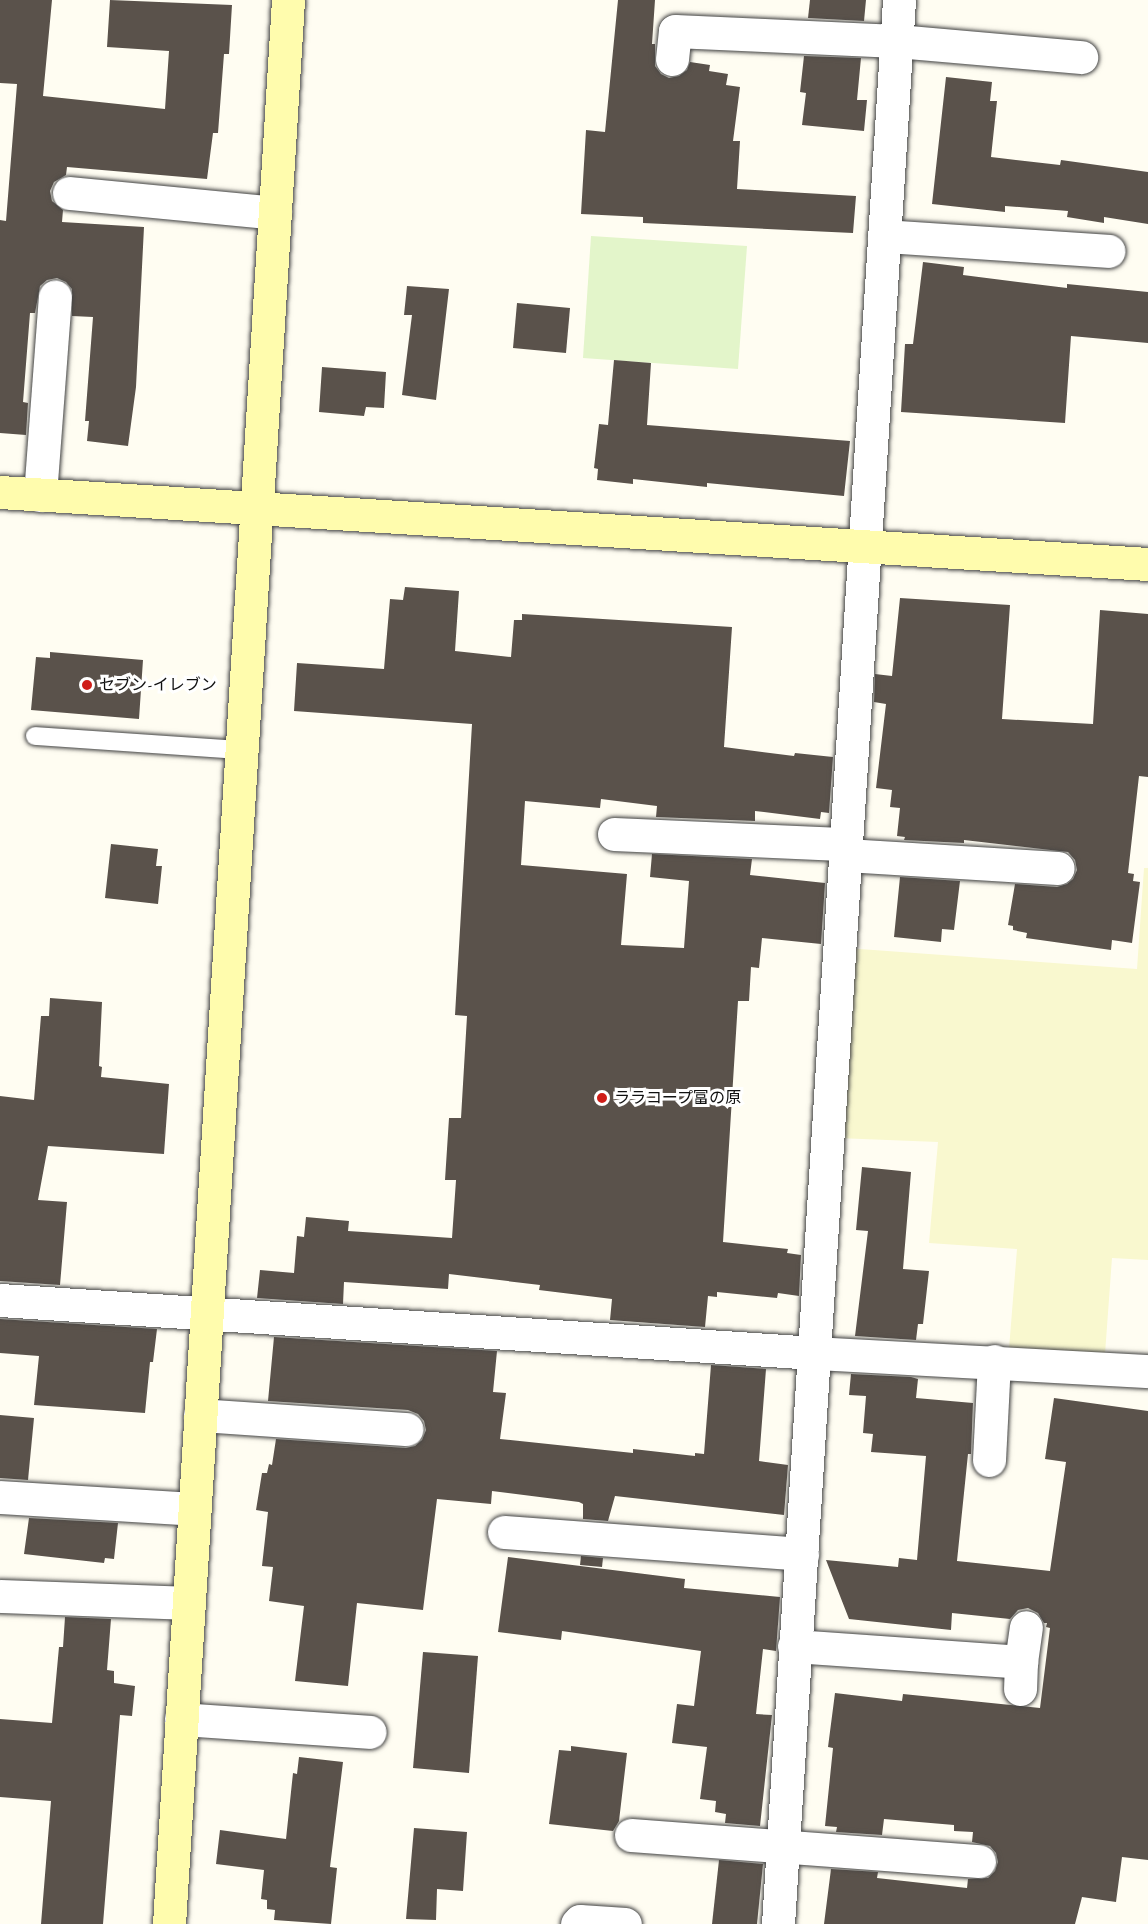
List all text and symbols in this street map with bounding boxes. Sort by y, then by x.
place label: セブン-イレブン [99,675,217,695]
marker: セブン-イレブン [80,678,94,692]
place label: ララコープ富の原 [614,1088,742,1108]
marker: ララコープ富の原 [595,1091,609,1105]

